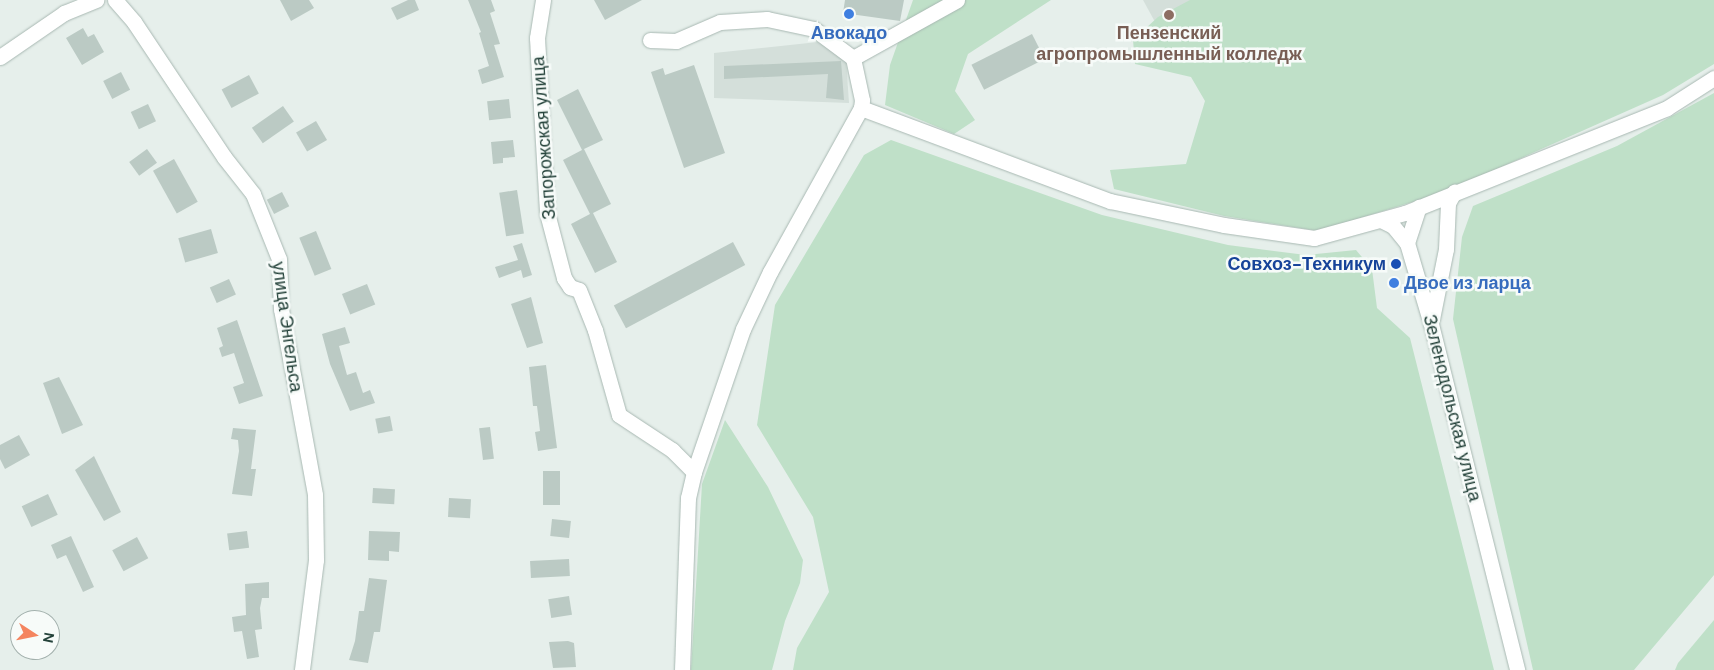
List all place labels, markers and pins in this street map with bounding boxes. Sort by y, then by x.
marker: Авокадо [843,8,855,20]
marker: Пензенский агропромышленный колледж [1163,9,1175,21]
place label: Авокадо [811,22,887,44]
place label: Пензенский агропромышленный колледж [1036,23,1302,66]
place label: Совхоз-Техникум [1227,253,1386,275]
marker: Совхоз-Техникум [1390,258,1402,270]
place label: Двое из ларца [1404,272,1531,294]
marker: Двое из ларца [1388,277,1400,289]

